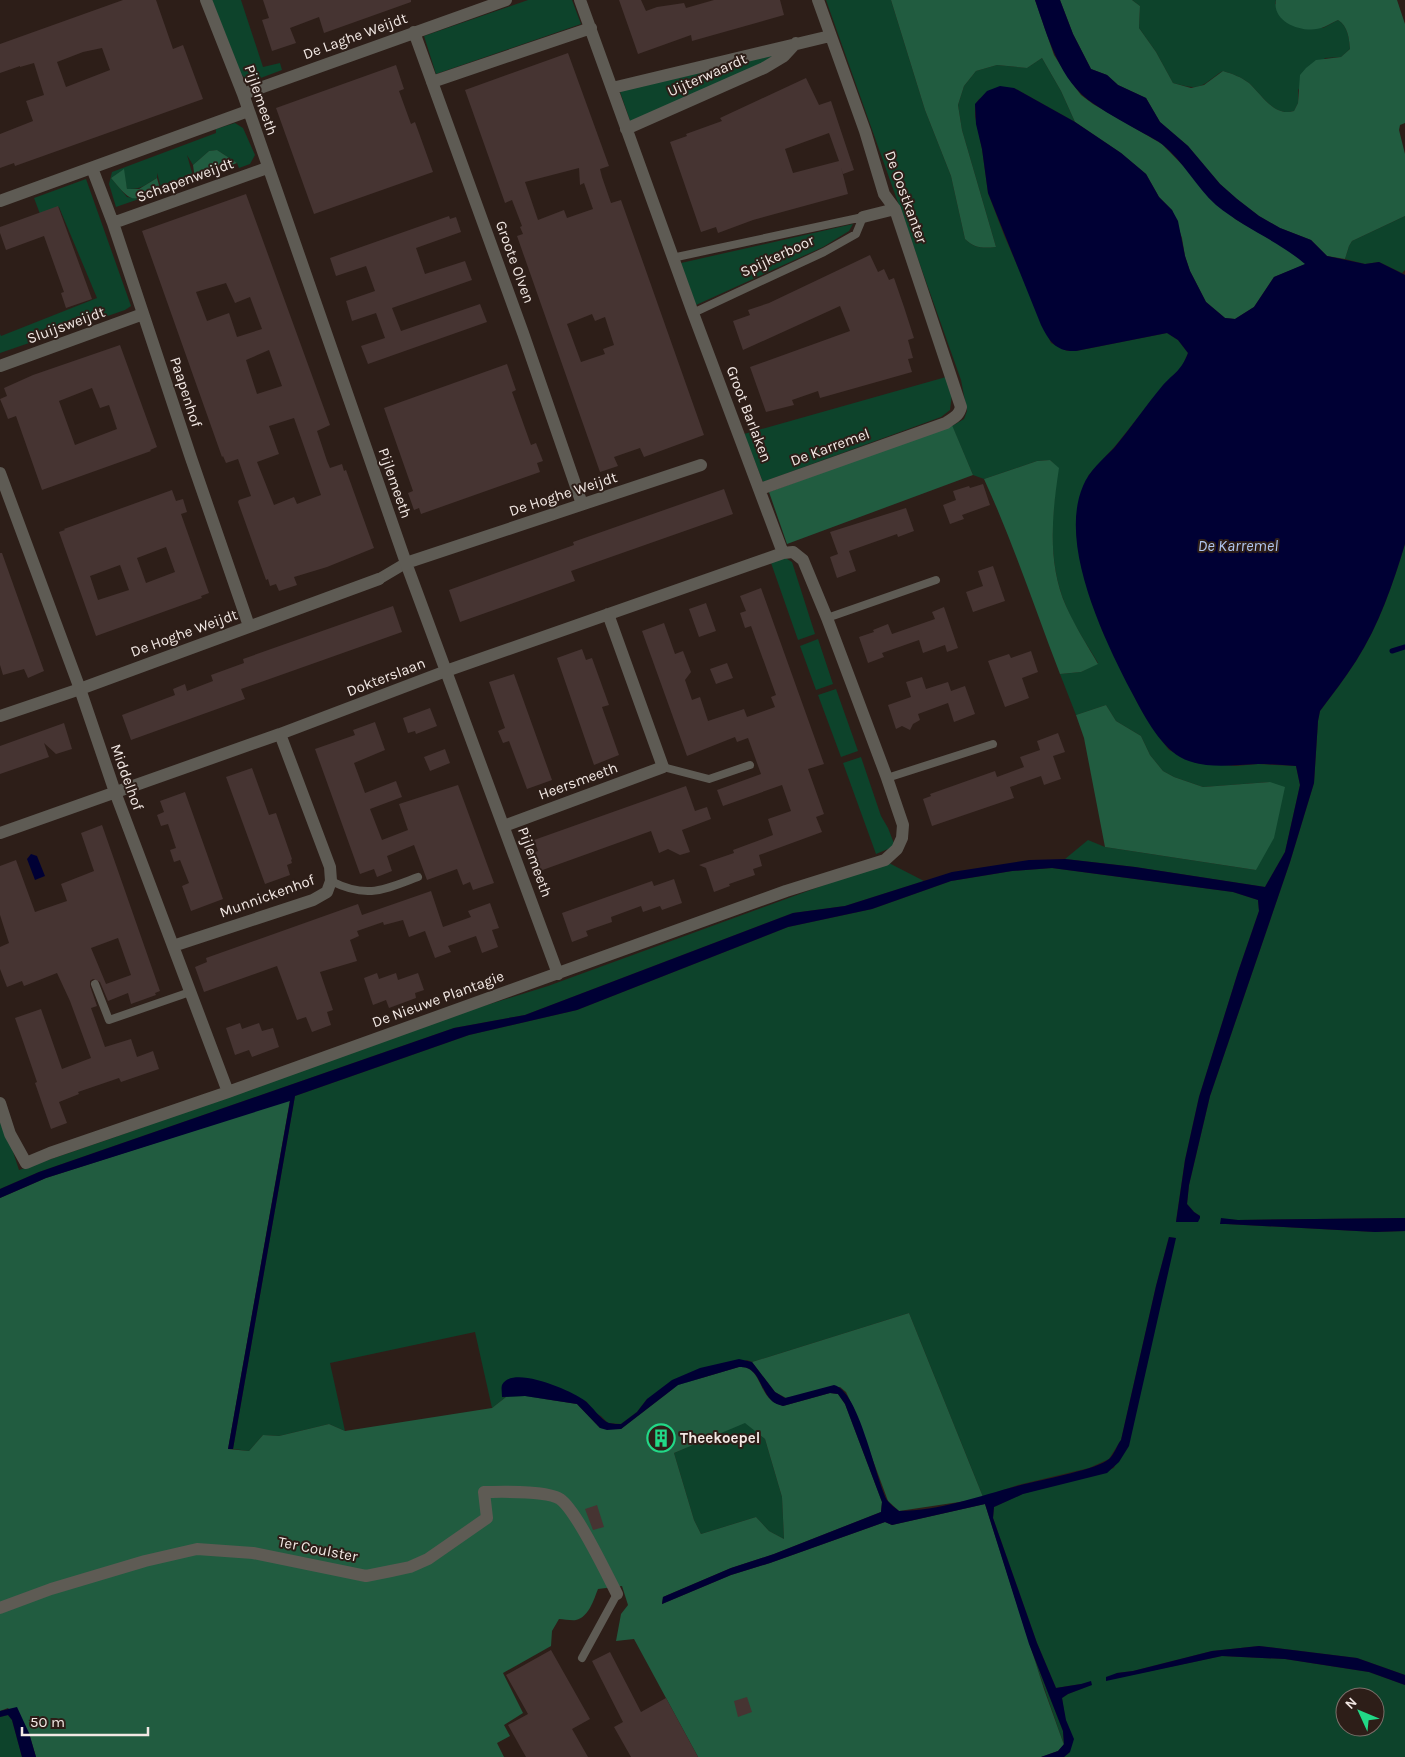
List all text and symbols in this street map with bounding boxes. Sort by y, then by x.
street label: De Laghe Weijdt [300,9,410,63]
street label: Uijterwaardt [664,49,750,101]
street label: Pijlemeeth [241,62,281,138]
street label: De Oostkanter [881,148,931,246]
street label: Schapenweijdt [134,154,236,206]
street label: Groote Olven [492,218,538,306]
street label: Spijkerboor [737,231,817,281]
street label: Sluijsweijdt [25,302,108,347]
street label: Paapenhof [166,355,206,430]
street label: Groot Barlaken [722,363,776,465]
street label: De Karremel [788,424,872,470]
street label: Pijlemeeth [375,445,415,521]
street label: De Hoghe Weijdt [507,468,620,520]
water label: De Karremel [1198,536,1278,555]
street label: De Hoghe Weijdt [128,605,240,661]
street label: Dokterslaan [344,654,428,700]
street label: Middelhof [107,741,148,813]
street label: Heersmeeth [536,758,620,804]
street label: Pijlemeeth [514,824,556,900]
street label: Munnickenhof [217,870,318,922]
street label: De Nieuwe Plantagie [370,967,506,1031]
building icon: Theekoepel [646,1423,676,1453]
place label: Theekoepel [680,1429,760,1447]
street label: Ter Coulster [277,1532,360,1566]
north arrow [1335,1687,1385,1737]
text: N [1341,1694,1361,1713]
scale bar [22,1704,149,1736]
text: 50 m [30,1713,65,1731]

